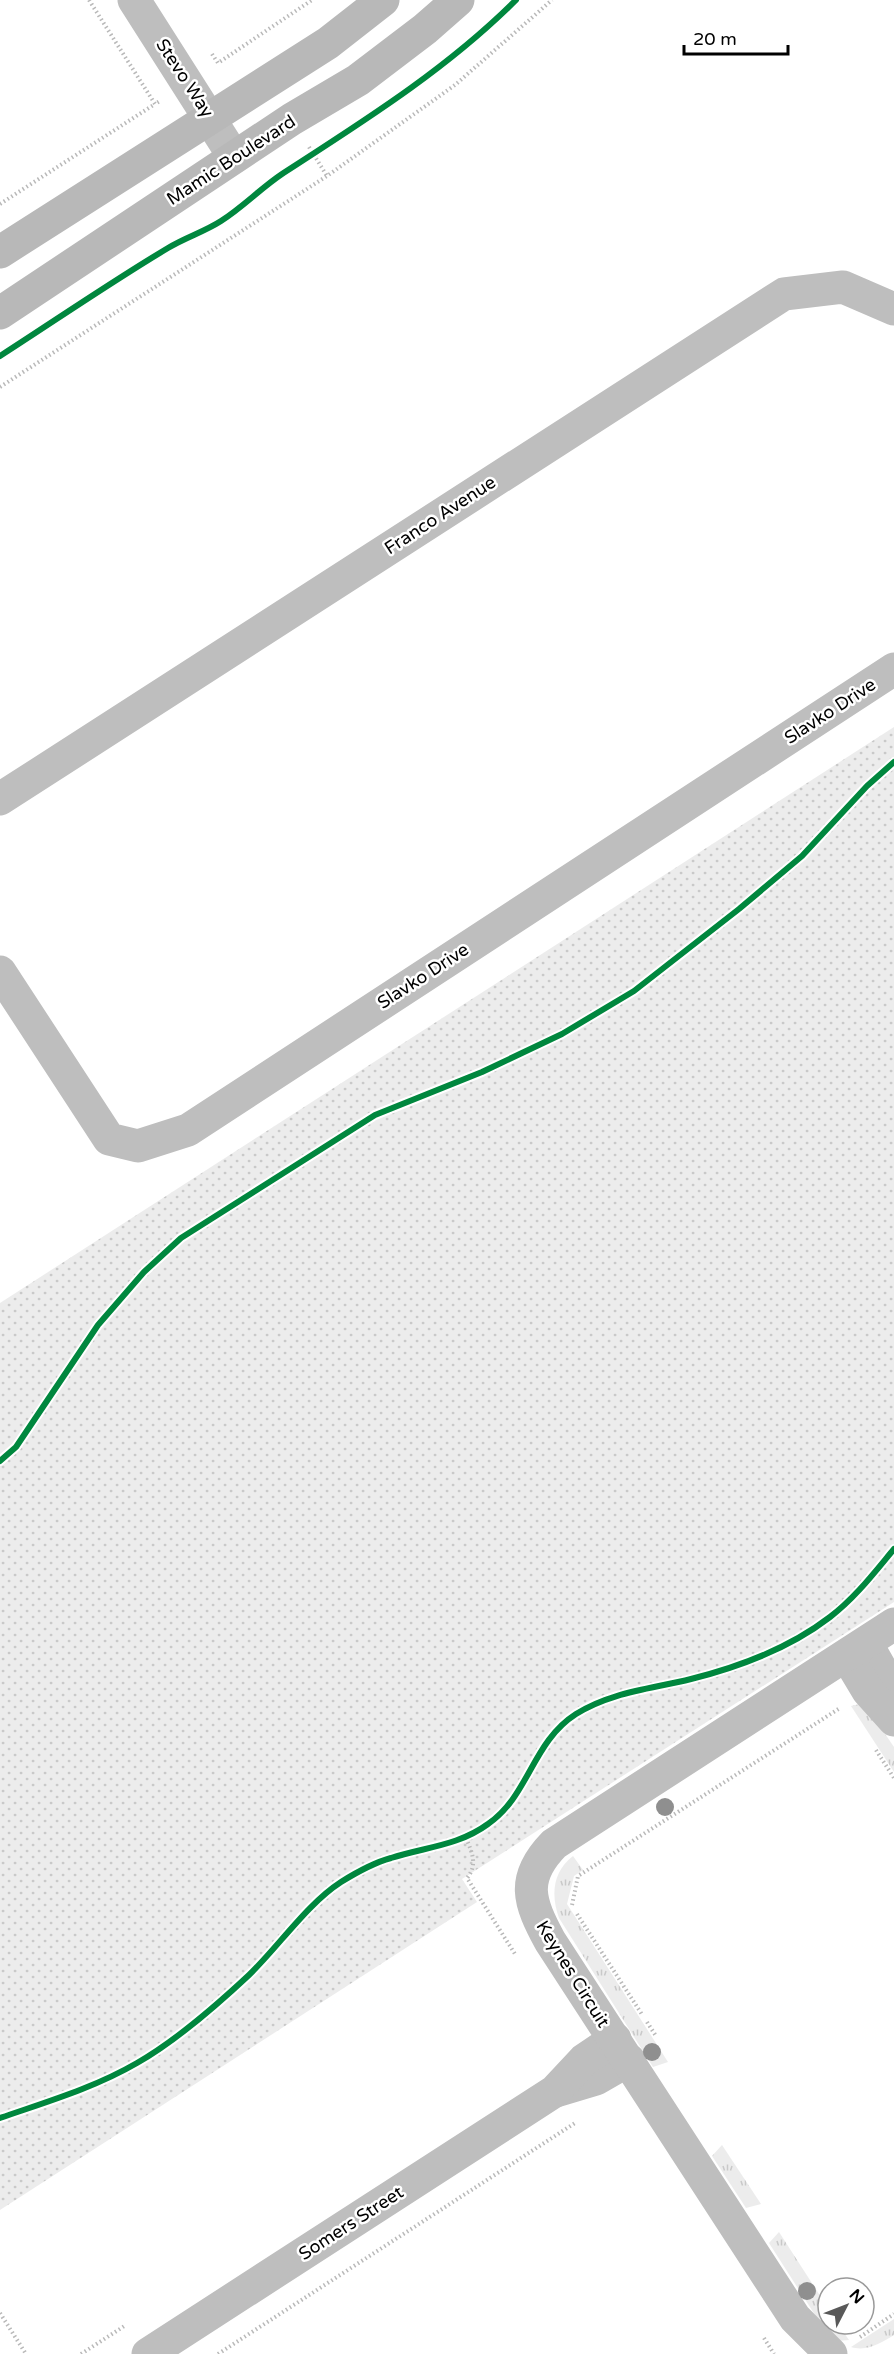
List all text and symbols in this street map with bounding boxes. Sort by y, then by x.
scale bar [684,18,788,56]
text: 20 m [693,28,737,50]
street label: Stevo Way [151,34,219,122]
street label: Mamic Boulevard [162,110,300,210]
street label: Franco Avenue [380,471,500,559]
street label: Slavko Drive [780,673,880,749]
street label: Slavko Drive [373,938,473,1014]
street label: Keynes Circuit [531,1917,615,2032]
street label: Somers Street [295,2181,408,2265]
north arrow [816,2276,876,2336]
text: N [845,2285,868,2308]

